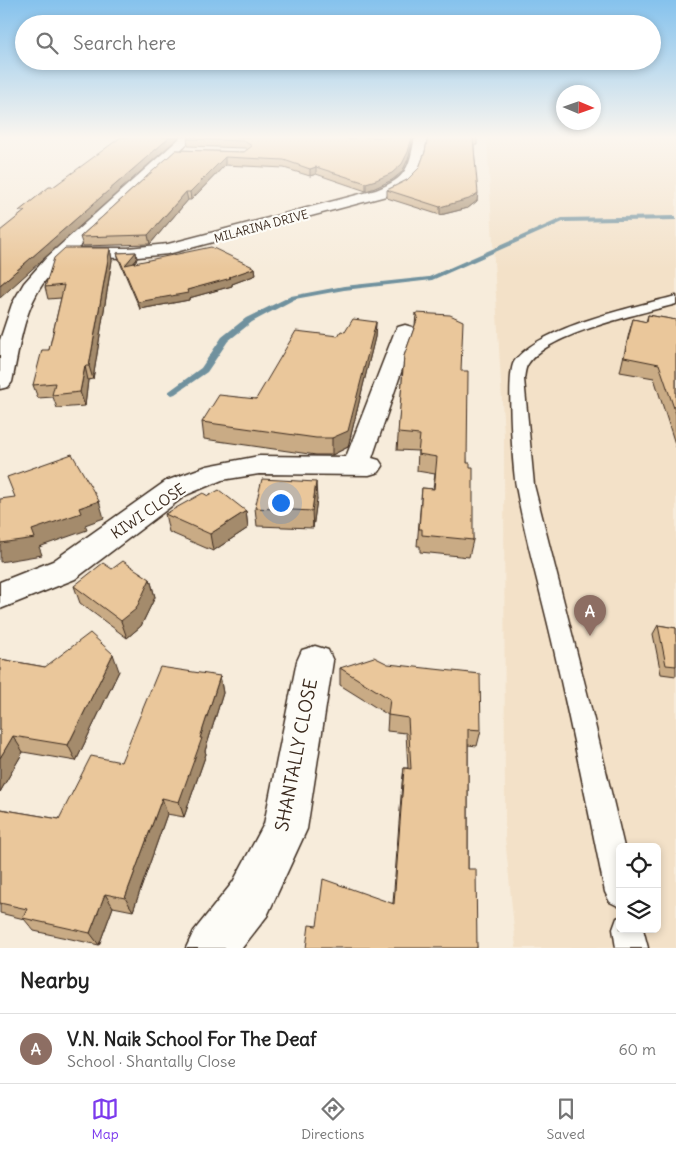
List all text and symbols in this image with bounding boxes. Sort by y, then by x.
search box [15,15,661,70]
icon: search [33,29,61,57]
text: Search here [73,31,176,55]
north arrow [556,85,601,130]
street label: MILARINA DRIVE [212,206,310,246]
street label: KIWI CLOSE [107,479,189,543]
your location [268,490,294,516]
pin: A [574,595,606,636]
street label: SHANTALLY CLOSE [270,677,322,833]
map controls [616,843,661,933]
button: locate [616,843,661,888]
button: layers [616,888,661,933]
text: Nearby [20,967,90,994]
text: V.N. Naik School For The Deaf [67,1027,316,1051]
text: A [31,1039,41,1059]
text: 60 m [618,1039,656,1059]
text: School · Shantally Close [67,1051,236,1071]
tab: Map [91,1095,119,1143]
tab: Directions [301,1095,364,1143]
tab: Saved [547,1095,585,1143]

